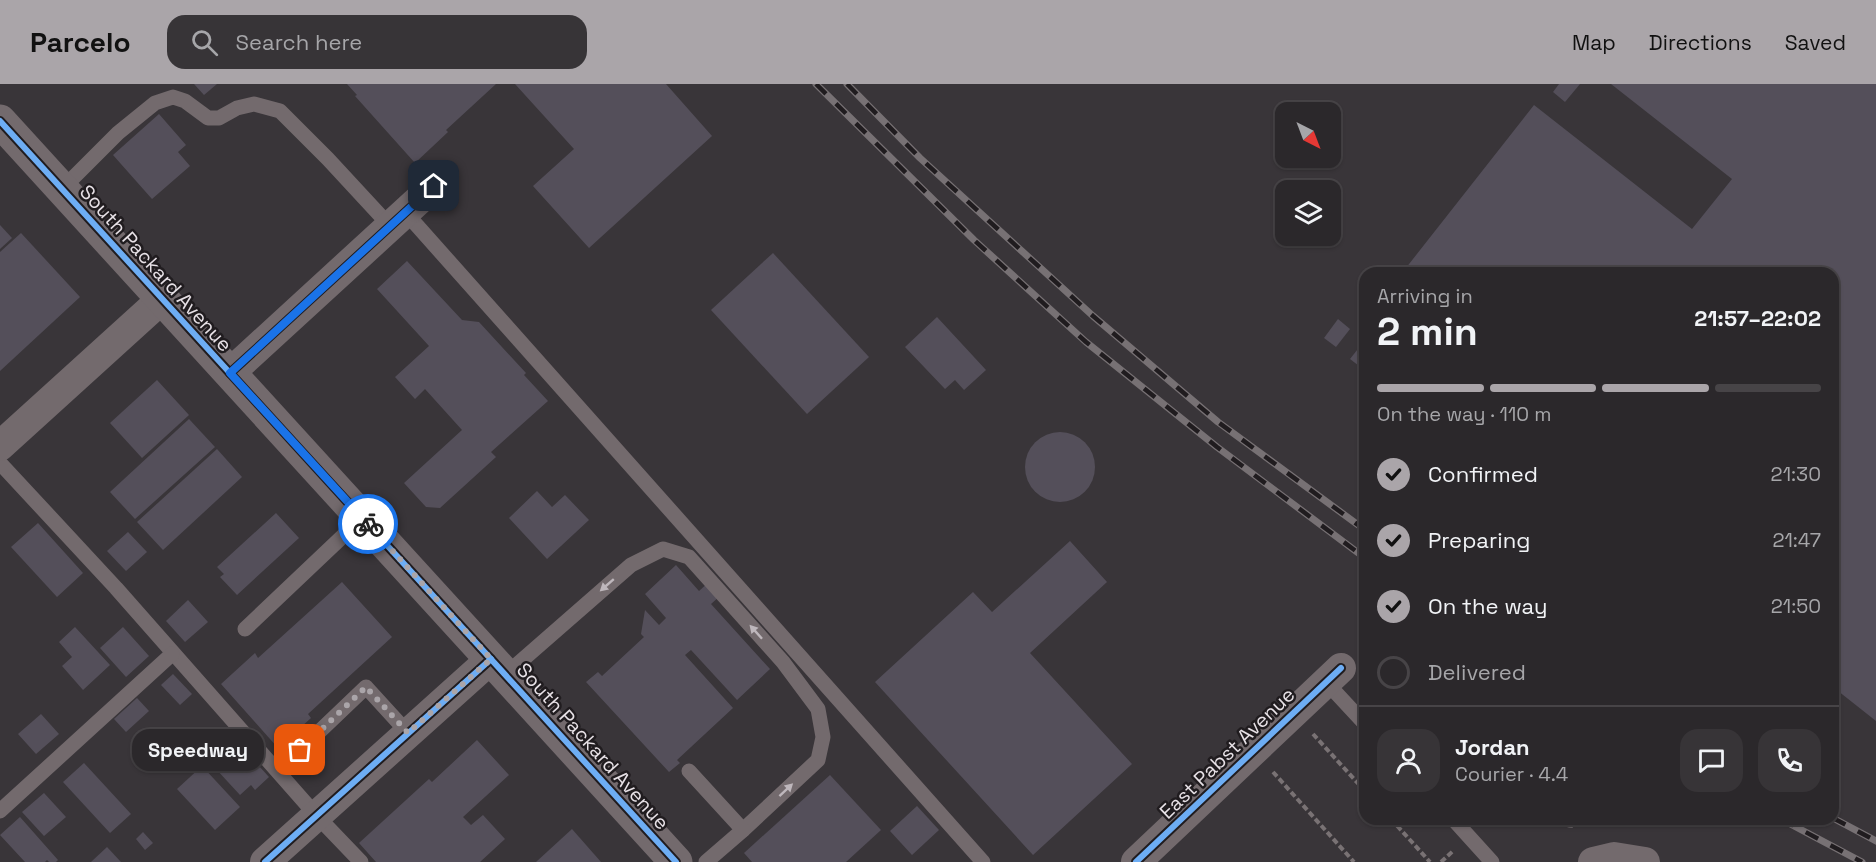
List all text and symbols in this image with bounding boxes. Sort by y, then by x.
search box [167,15,587,69]
text: Parcelo [30,24,131,60]
icon: search [188,26,221,59]
text: Search here [236,28,362,56]
text: Map [1572,29,1616,56]
text: Directions [1649,29,1752,56]
text: Saved [1785,29,1846,56]
north arrow [1275,102,1341,168]
map controls [1275,102,1341,246]
pin [408,160,459,211]
icon: home [417,169,450,202]
street label: South Packard Avenue [74,179,238,357]
button: layers [1275,180,1341,246]
text: Arriving in [1377,283,1473,309]
text: 21:57–22:02 [1694,304,1821,332]
text: 2 min [1377,307,1478,356]
text: On the way · 110 m [1377,401,1551,427]
icon: check [1377,458,1410,491]
text: Confirmed [1428,460,1538,488]
text: 21:30 [1771,461,1821,487]
courier [338,494,398,554]
icon: bike [352,508,385,541]
icon: check [1377,524,1410,557]
text: Preparing [1428,526,1530,554]
text: 21:47 [1772,527,1821,553]
one-way arrow [599,579,615,592]
icon: check [1377,590,1410,623]
text: On the way [1428,592,1547,620]
text: 21:50 [1771,593,1821,619]
one-way arrow [750,625,763,640]
street label: South Packard Avenue [511,657,675,835]
text: Delivered [1428,658,1526,686]
street label: East Pabst Avenue [1154,682,1300,824]
pin [274,724,325,775]
callout: Speedway [132,729,264,771]
button: person [1377,729,1440,792]
button: chat [1680,729,1743,792]
button: phone [1758,729,1821,792]
icon: bag [283,733,316,766]
text: Jordan [1455,733,1530,761]
text: Speedway [148,737,248,763]
text: Courier · 4.4 [1455,761,1568,787]
one-way arrow [778,784,793,797]

